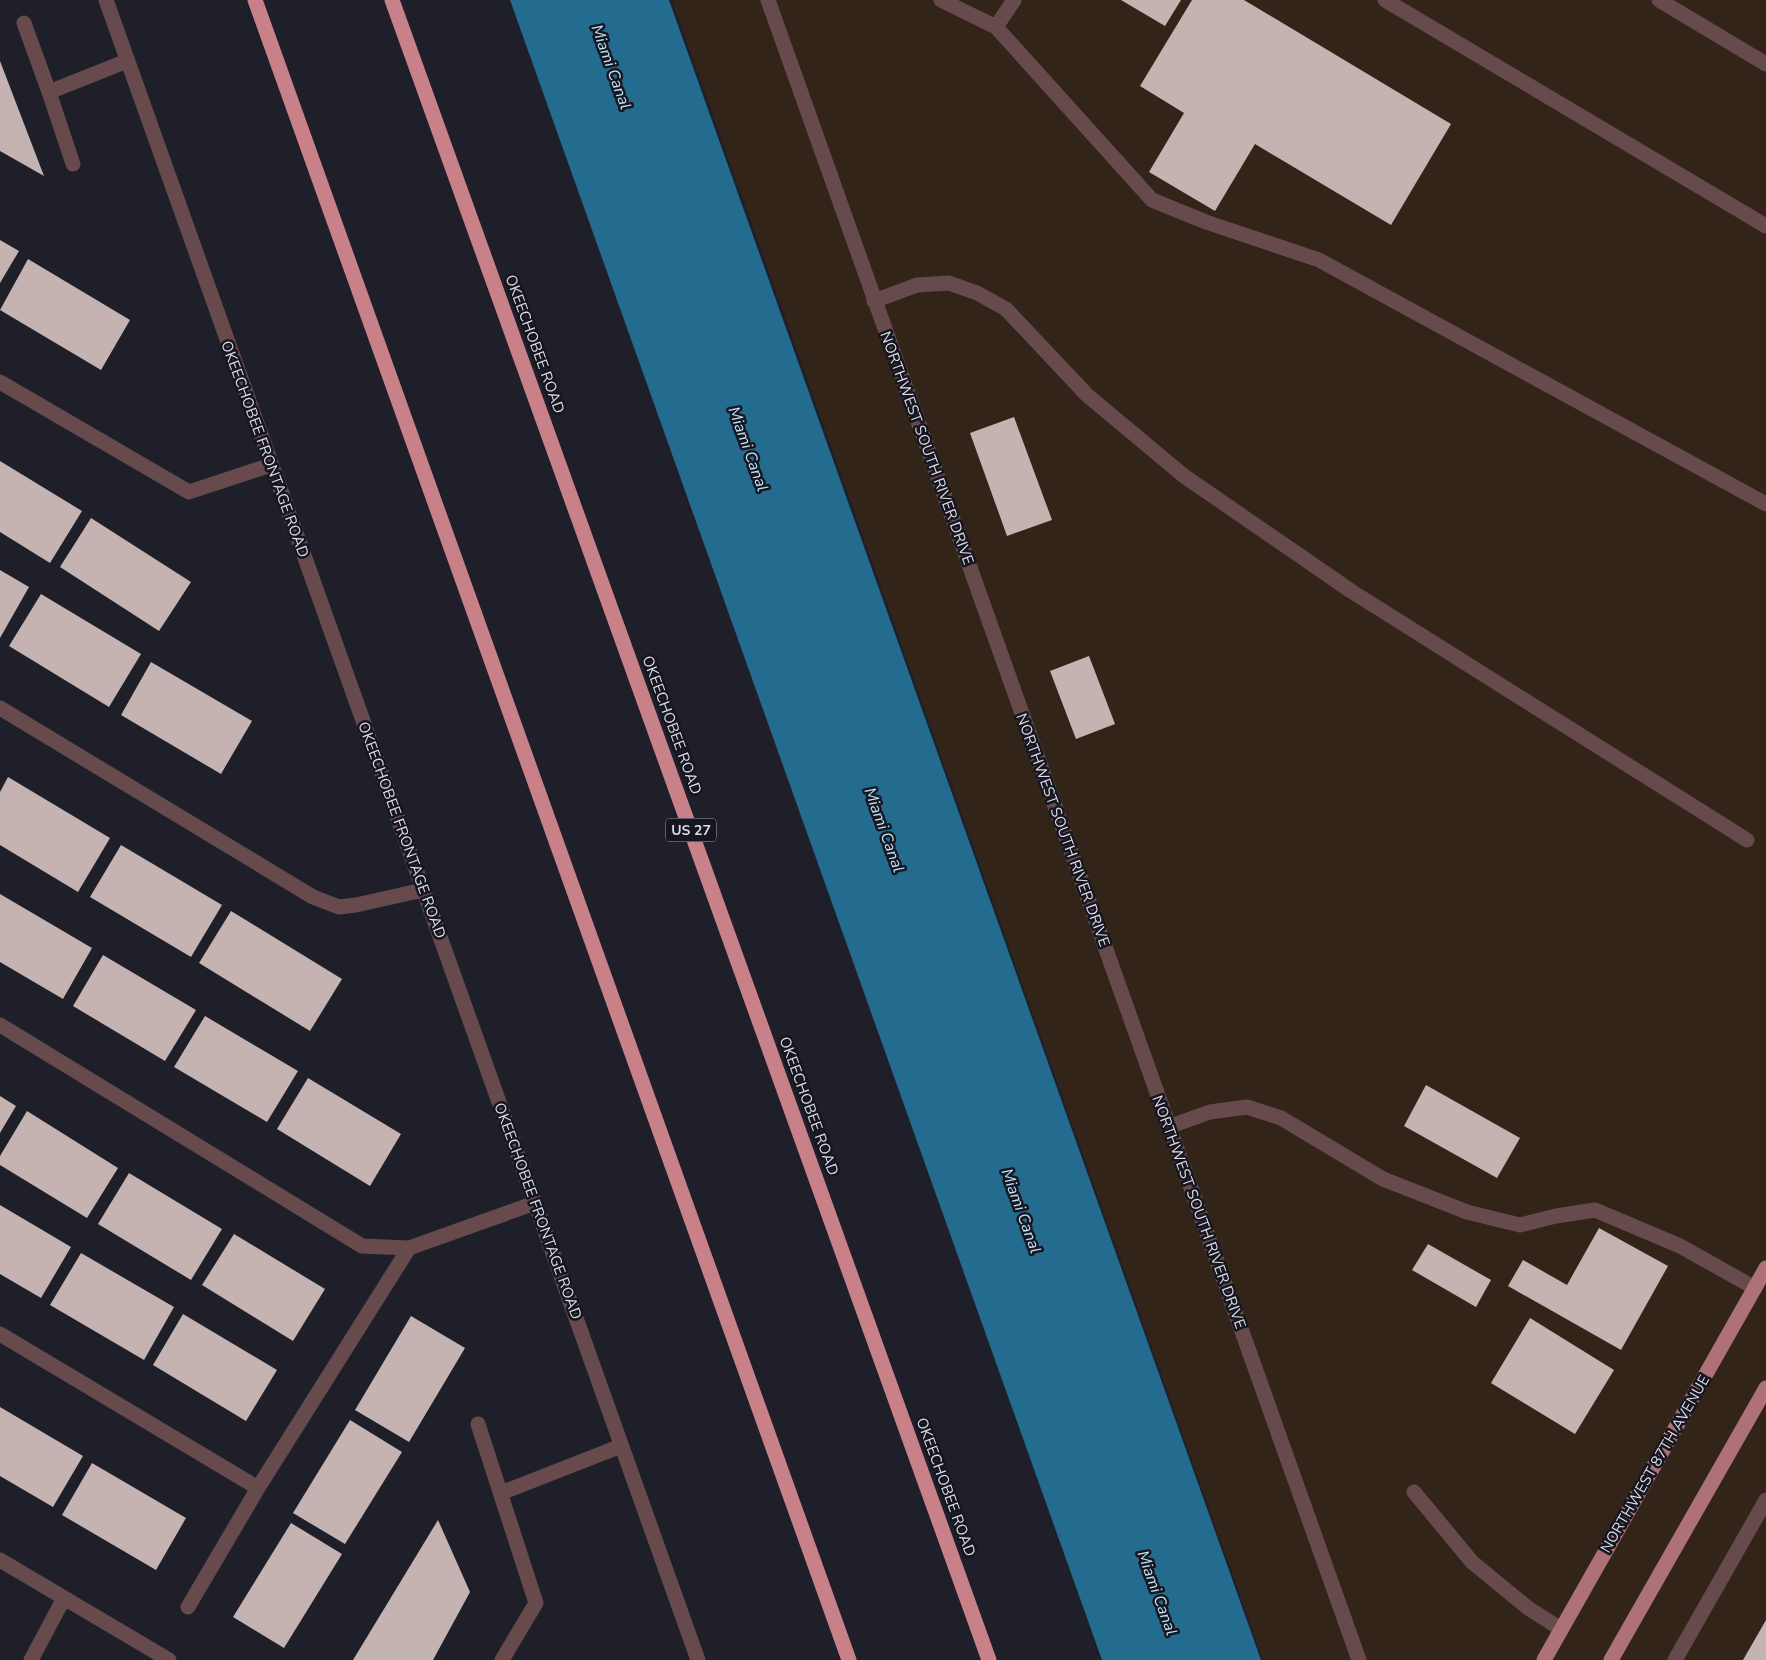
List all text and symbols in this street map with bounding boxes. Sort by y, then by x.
water label: Miami Canal [585,22,637,113]
street label: OKEECHOBEE ROAD [501,272,569,416]
street label: NORTHWEST SOUTH RIVER DRIVE [875,329,979,567]
street label: OKEECHOBEE FRONTAGE ROAD [216,338,314,560]
water label: Miami Canal [722,404,774,495]
street label: OKEECHOBEE ROAD [638,653,706,797]
street label: NORTHWEST SOUTH RIVER DRIVE [1011,711,1115,949]
street label: OKEECHOBEE FRONTAGE ROAD [353,719,451,941]
water label: Miami Canal [858,785,910,876]
road number: US 27 [666,818,716,842]
street label: OKEECHOBEE ROAD [775,1034,843,1178]
street label: NORTHWEST SOUTH RIVER DRIVE [1147,1093,1251,1331]
street label: OKEECHOBEE FRONTAGE ROAD [489,1100,587,1322]
water label: Miami Canal [995,1166,1047,1257]
street label: NORTHWEST 87TH AVENUE [1596,1372,1714,1556]
street label: OKEECHOBEE ROAD [912,1415,980,1559]
water label: Miami Canal [1131,1548,1183,1639]

